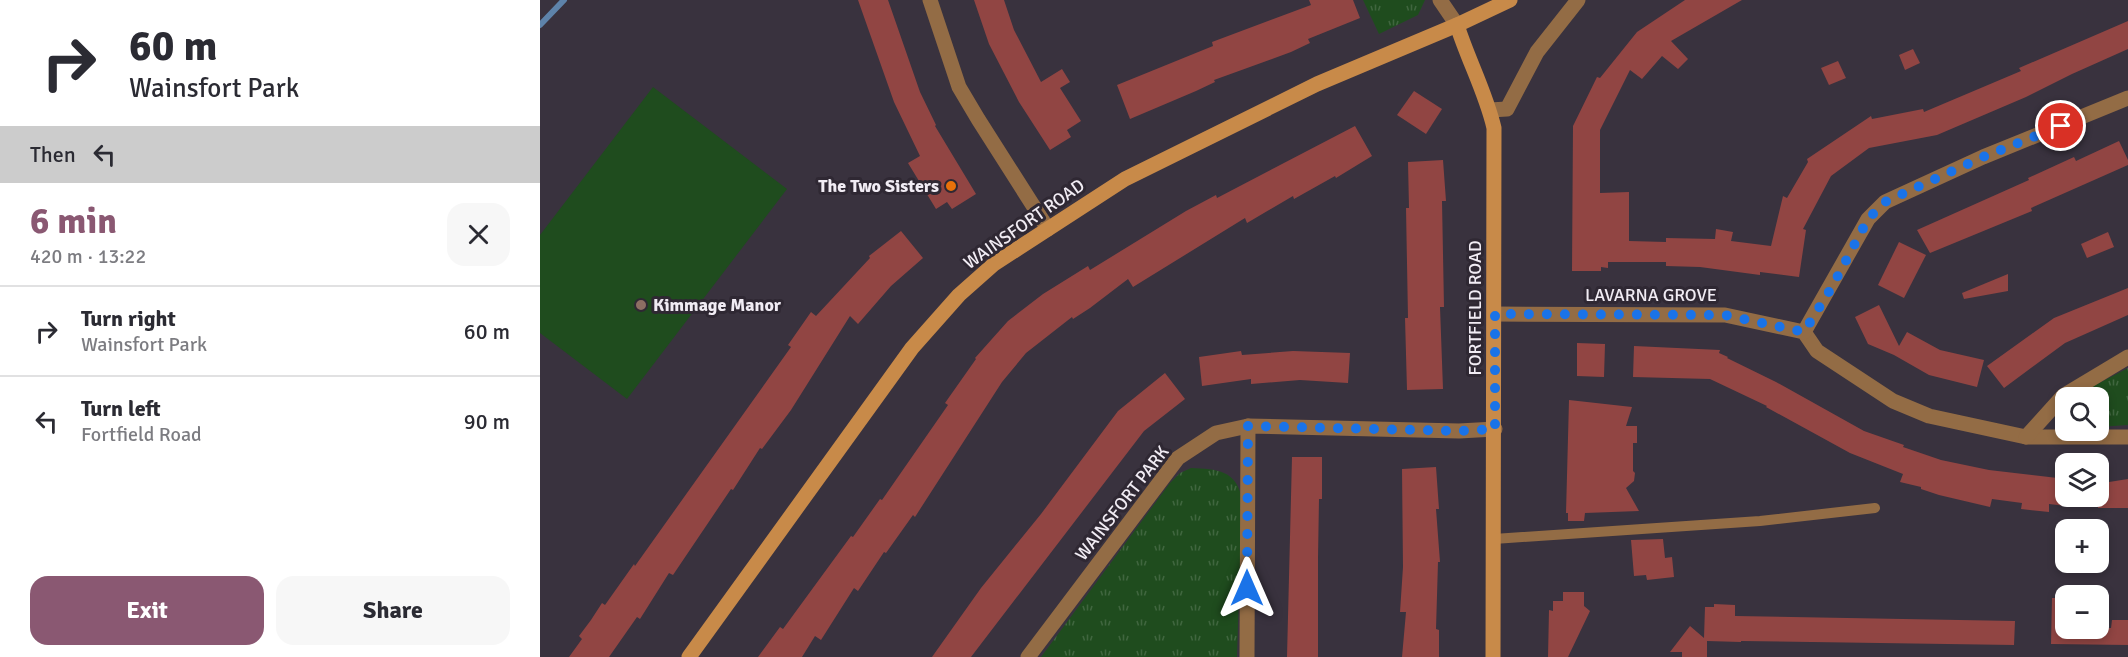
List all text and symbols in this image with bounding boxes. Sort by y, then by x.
text: 60 m [129,21,218,72]
icon: right [30,24,108,102]
text: Wainsfort Park [129,72,299,105]
pin [2035,100,2086,151]
icon: arrive [2044,109,2077,142]
icon: left [88,138,121,171]
text: Then [30,141,76,168]
street label: WAINSFORT ROAD [959,174,1089,274]
place label: The Two Sisters [818,175,939,197]
marker: The Two Sisters [944,179,958,193]
text: 6 min [30,199,117,244]
button: close [447,203,510,266]
street label: FORTFIELD ROAD [1464,240,1486,376]
text: 420 m · 13:22 [30,244,146,269]
street label: LAVARNA GROVE [1585,284,1717,306]
place label: Kimmage Manor [653,294,782,316]
marker: Kimmage Manor [634,298,648,312]
text: Turn right [81,305,176,332]
icon: right [30,315,63,348]
text: 60 m [464,318,510,345]
text: Wainsfort Park [81,332,207,357]
map controls [2055,387,2109,639]
button: search [2055,387,2109,441]
text: Turn left [81,395,161,422]
icon: left [30,405,63,438]
text: 90 m [464,408,510,435]
text: Fortfield Road [81,422,202,447]
street label: WAINSFORT PARK [1070,441,1174,565]
button: layers [2055,453,2109,507]
button: + [2055,519,2109,573]
position arrow [1215,556,1279,620]
button: Exit [30,576,264,645]
button: Share [276,576,510,645]
button: − [2055,585,2109,639]

